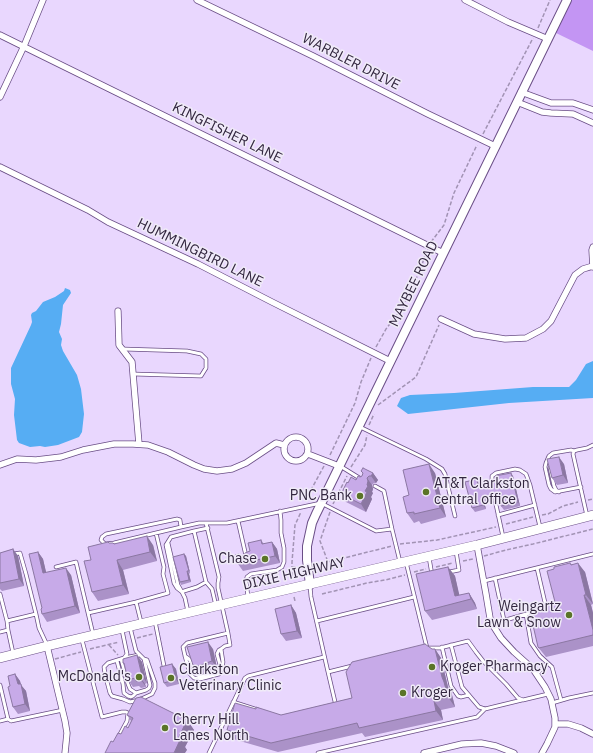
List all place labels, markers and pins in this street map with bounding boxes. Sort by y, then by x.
place label: AT&T Clarkston central office [434,476,530,508]
marker: AT&T Clarkston central office [421,487,431,497]
place label: PNC Bank [290,488,352,504]
marker: PNC Bank [355,491,365,501]
place label: Chase [218,551,257,567]
marker: Chase [260,554,270,564]
place label: Weingartz Lawn & Snow [477,599,561,632]
marker: Weingartz Lawn & Snow [564,610,574,620]
place label: Kroger Pharmacy [440,659,548,675]
place label: Clarkston Veterinary Clinic [179,662,281,694]
marker: Kroger Pharmacy [427,662,437,672]
place label: McDonald's [58,669,131,685]
marker: McDonald's [134,672,144,682]
marker: Clarkston Veterinary Clinic [166,673,176,683]
place label: Kroger [411,685,453,701]
marker: Kroger [398,688,408,698]
place label: Cherry Hill Lanes North [173,712,249,744]
marker: Cherry Hill Lanes North [160,723,170,733]

